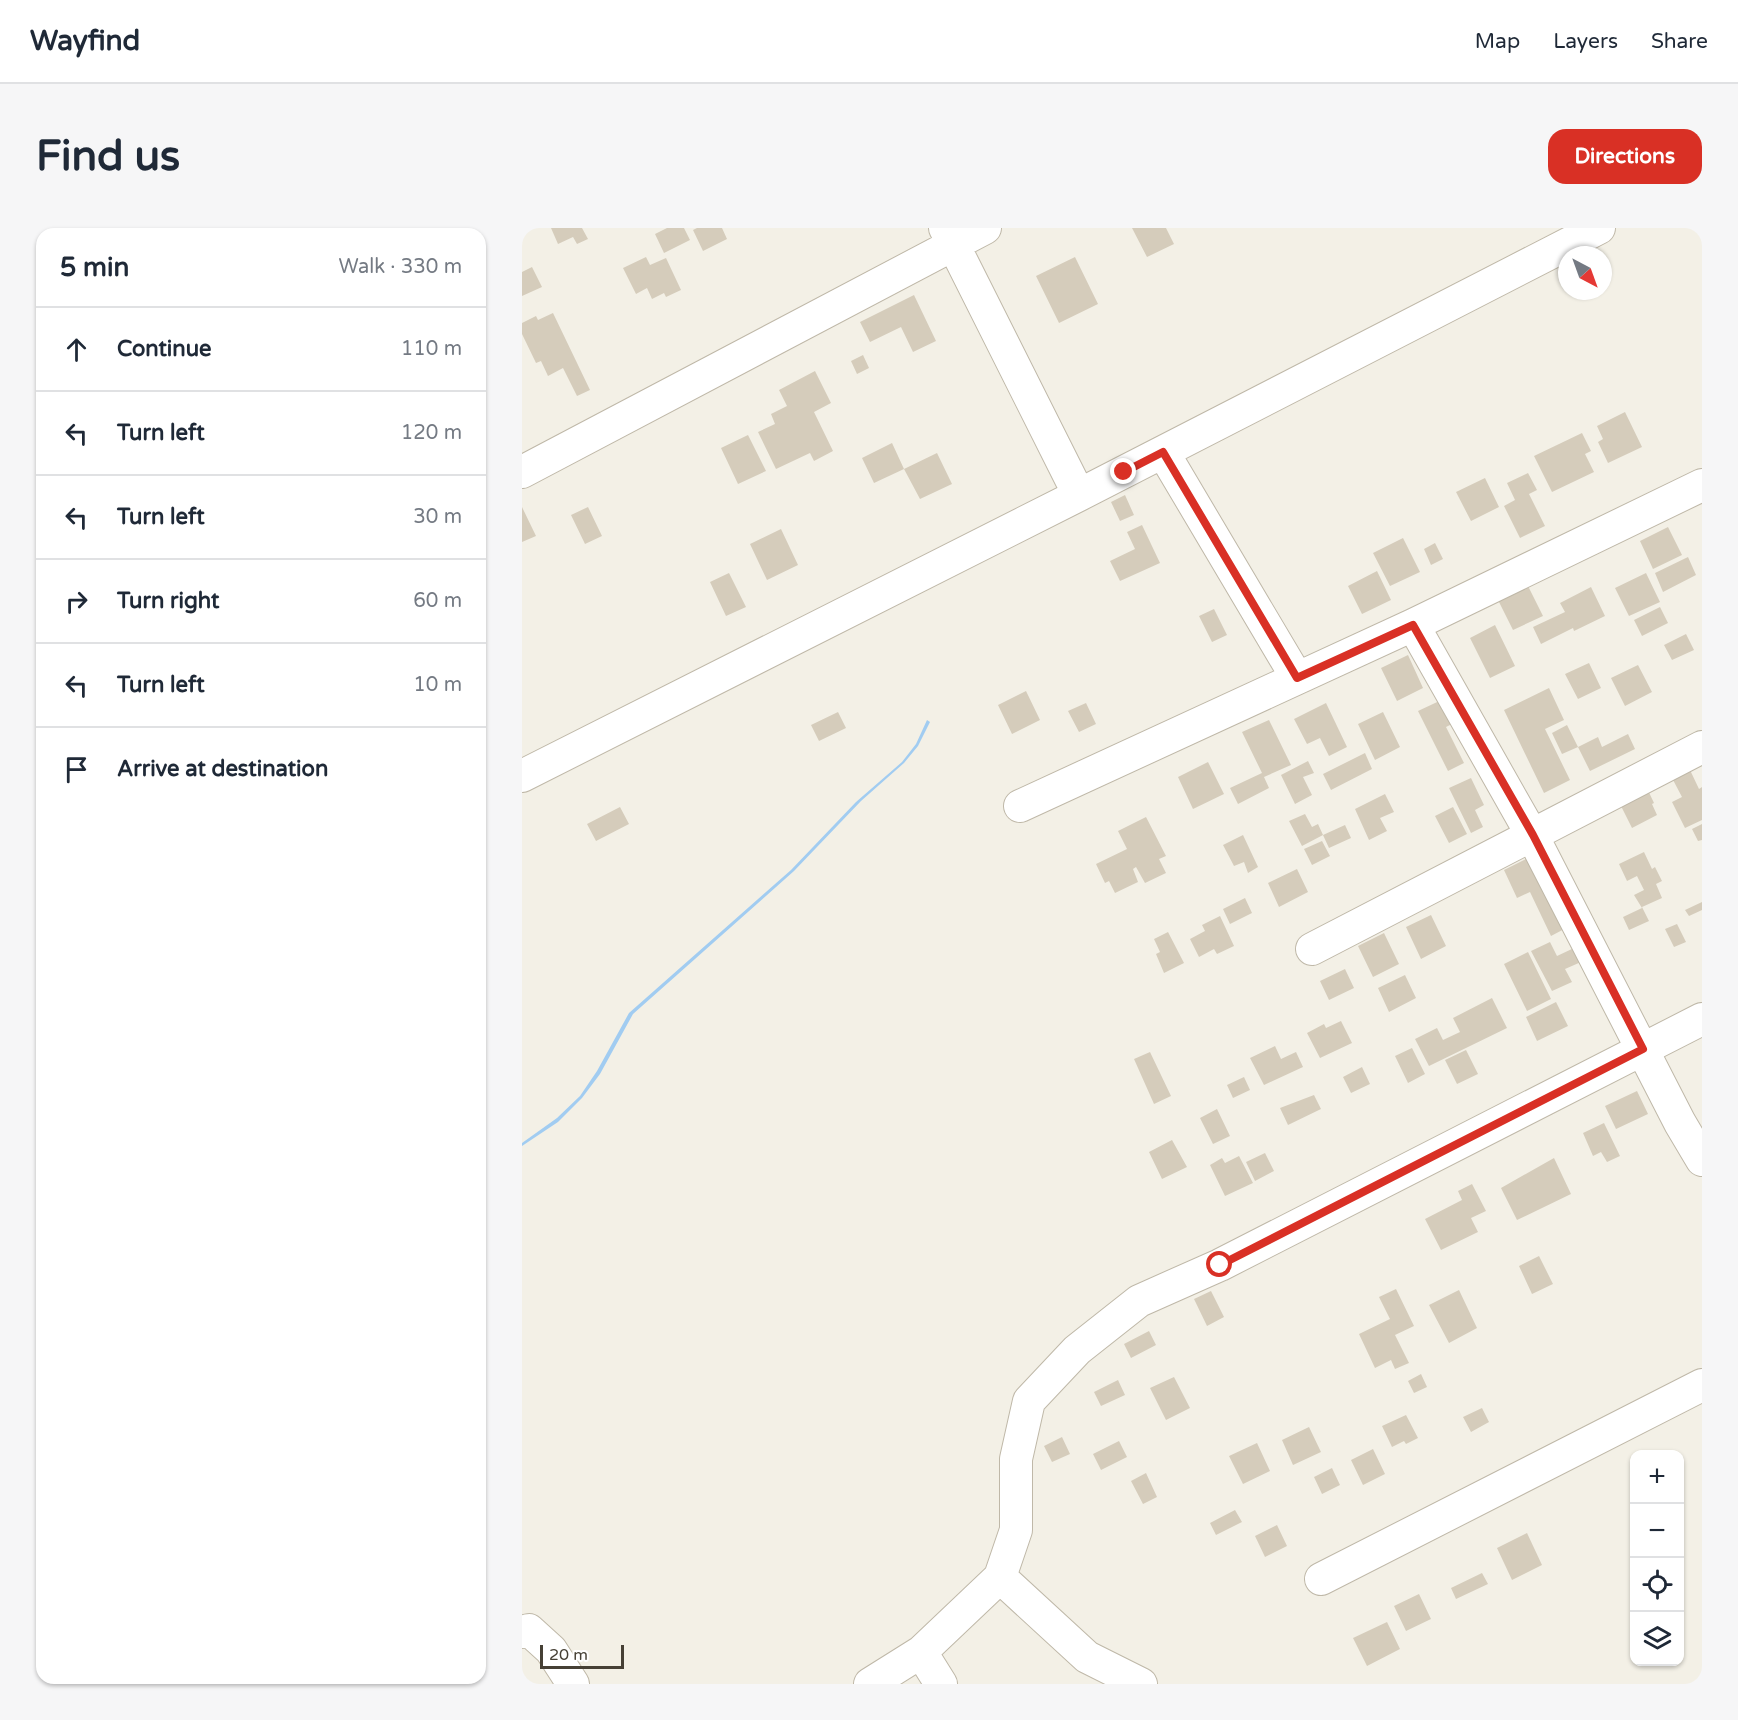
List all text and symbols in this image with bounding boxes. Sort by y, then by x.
text: Wayfind [30,24,140,58]
text: Map [1475,29,1520,54]
text: Layers [1553,29,1618,54]
text: Share [1651,29,1708,54]
button: Directions [1548,129,1702,184]
text: Find us [36,131,180,182]
north arrow [1558,246,1612,300]
text: 5 min [60,252,129,283]
text: Walk · 330 m [339,255,462,279]
icon: ahead [60,333,93,366]
text: Continue [117,336,212,362]
text: 110 m [401,337,462,361]
icon: left [60,417,93,450]
text: Turn left [117,420,205,446]
text: 120 m [401,421,462,445]
route end [1110,458,1136,484]
icon: left [60,501,93,534]
text: Turn left [117,504,205,530]
text: 30 m [413,505,462,529]
icon: right [60,585,93,618]
text: Turn right [117,588,219,614]
text: 60 m [413,589,462,613]
icon: left [60,669,93,702]
text: Turn left [117,672,205,698]
text: 10 m [413,673,462,697]
icon: arrive [60,753,93,786]
text: Arrive at destination [117,756,328,782]
route start [1206,1251,1232,1277]
map controls [1630,1450,1684,1666]
button: + [1630,1450,1684,1504]
button: − [1630,1504,1684,1558]
button: locate [1630,1558,1684,1612]
button: layers [1630,1612,1684,1666]
scale bar [540,1642,624,1670]
text: 20 m [549,1645,588,1665]

